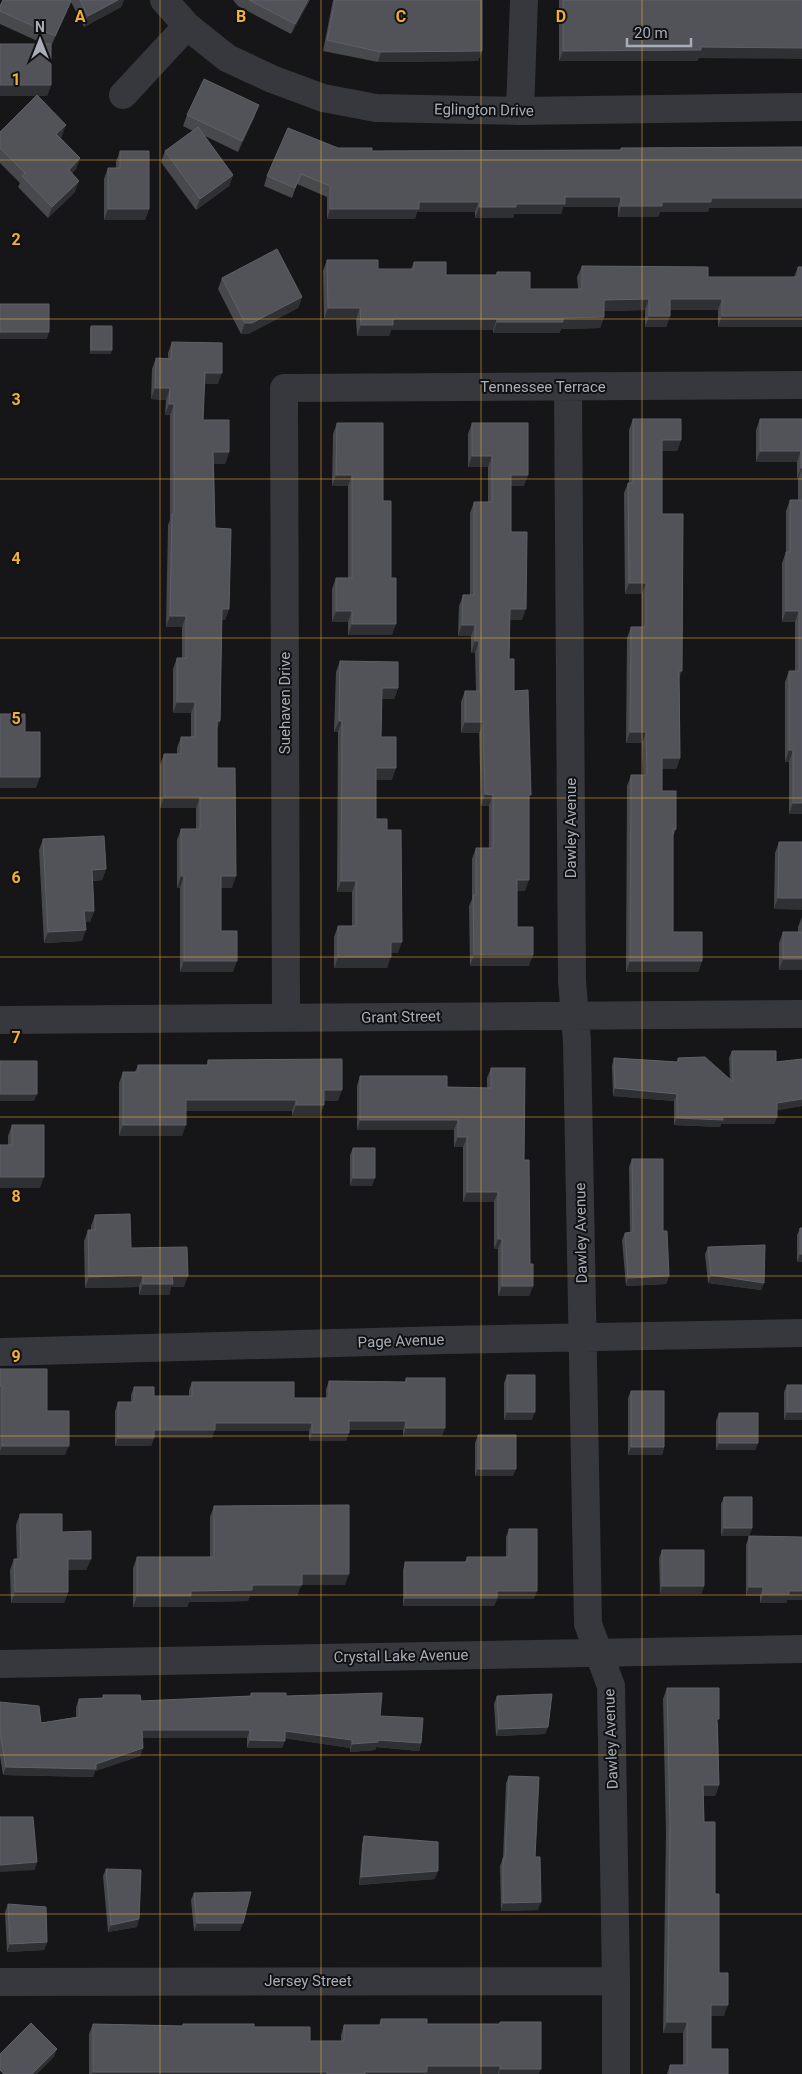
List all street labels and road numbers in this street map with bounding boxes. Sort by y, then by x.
street label: Eglington Drive [434,100,534,120]
street label: Tennessee Terrace [480,378,606,396]
street label: Suehaven Drive [276,652,294,754]
street label: Dawley Avenue [562,778,580,878]
street label: Grant Street [361,1007,441,1027]
street label: Dawley Avenue [571,1182,591,1283]
street label: Page Avenue [357,1330,445,1352]
street label: Crystal Lake Avenue [334,1646,469,1666]
street label: Dawley Avenue [600,1688,622,1790]
street label: Jersey Street [264,1972,352,1990]

